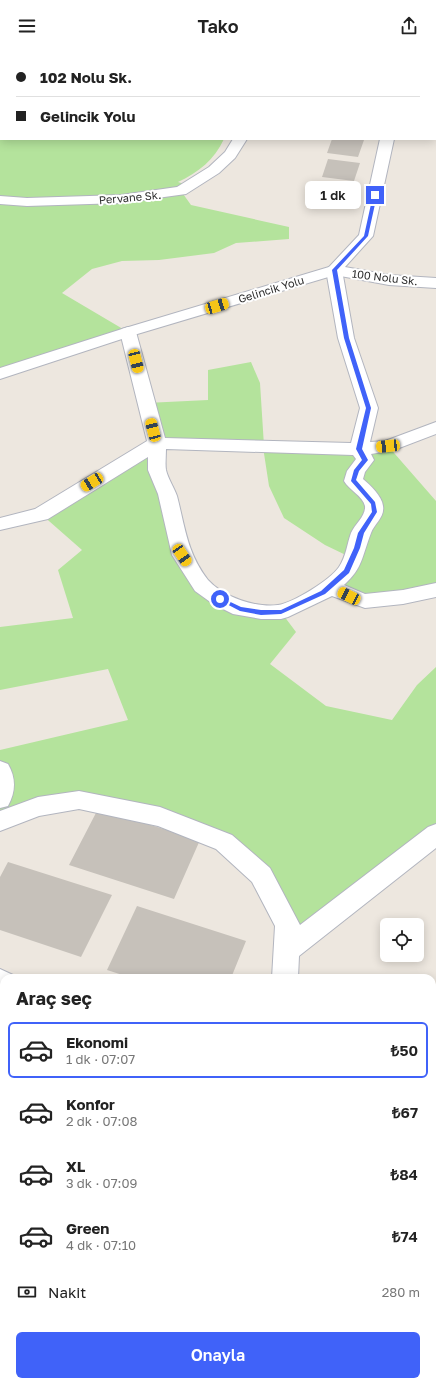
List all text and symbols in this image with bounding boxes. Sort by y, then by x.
icon: menu [16,15,38,37]
text: Tako [197,15,239,37]
icon: share [398,15,420,37]
text: 102 Nolu Sk. [40,68,132,86]
text: Gelincik Yolu [40,107,135,125]
callout: 1 dk [305,181,361,209]
route end [366,186,384,204]
text: 1 dk [320,187,346,203]
street label: Pervane Sk. [98,188,162,206]
street label: 100 Nolu Sk. [351,267,419,287]
street label: Gelincik Yolu [236,273,306,305]
car [204,297,230,315]
car [127,348,145,374]
car [144,417,162,443]
car [375,439,401,453]
car [79,471,105,493]
car [170,542,194,568]
car [336,585,362,607]
route start [211,590,229,608]
map controls [380,918,424,962]
button: locate [380,918,424,962]
text: Araç seç [16,987,92,1009]
icon: car [18,1032,54,1068]
text: Ekonomi [66,1033,128,1051]
text: ₺50 [391,1041,418,1059]
text: 1 dk · 07:07 [66,1051,135,1067]
icon: car [18,1094,54,1130]
text: Konfor [66,1095,115,1113]
text: ₺67 [392,1103,418,1121]
text: 2 dk · 07:08 [66,1113,137,1129]
icon: car [18,1156,54,1192]
text: XL [66,1157,85,1175]
text: ₺84 [391,1165,418,1183]
text: 3 dk · 07:09 [66,1175,137,1191]
icon: car [18,1218,54,1254]
text: Green [66,1219,109,1237]
text: ₺74 [392,1227,418,1245]
text: 4 dk · 07:10 [66,1237,136,1253]
icon: cash [16,1281,38,1303]
text: Nakit [48,1283,86,1301]
text: 280 m [382,1284,420,1300]
button: Onayla [16,1332,420,1378]

